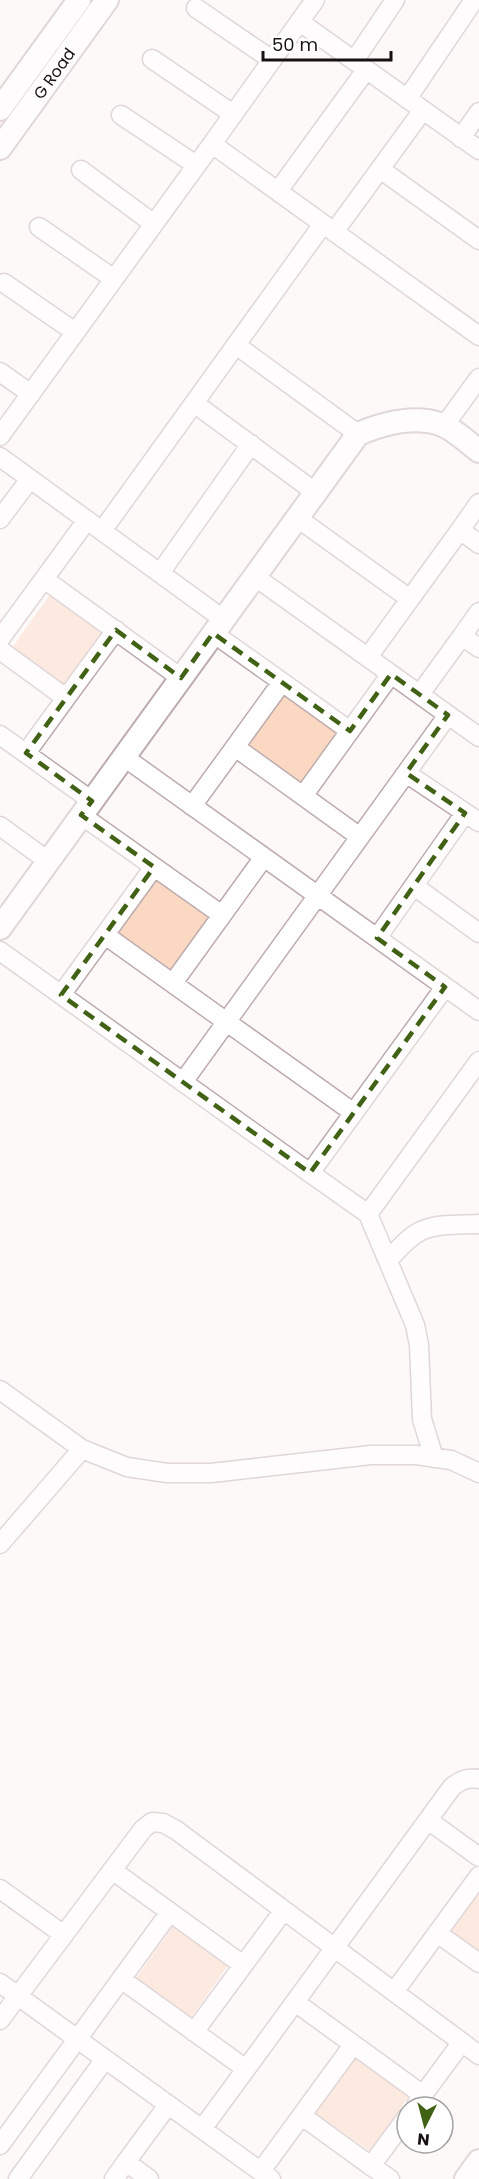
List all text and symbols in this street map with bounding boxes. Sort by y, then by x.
scale bar [263,24,390,62]
text: 50 m [272,32,318,57]
street label: G Road [28,43,81,104]
north arrow [395,2095,455,2155]
text: N [416,2127,431,2151]

